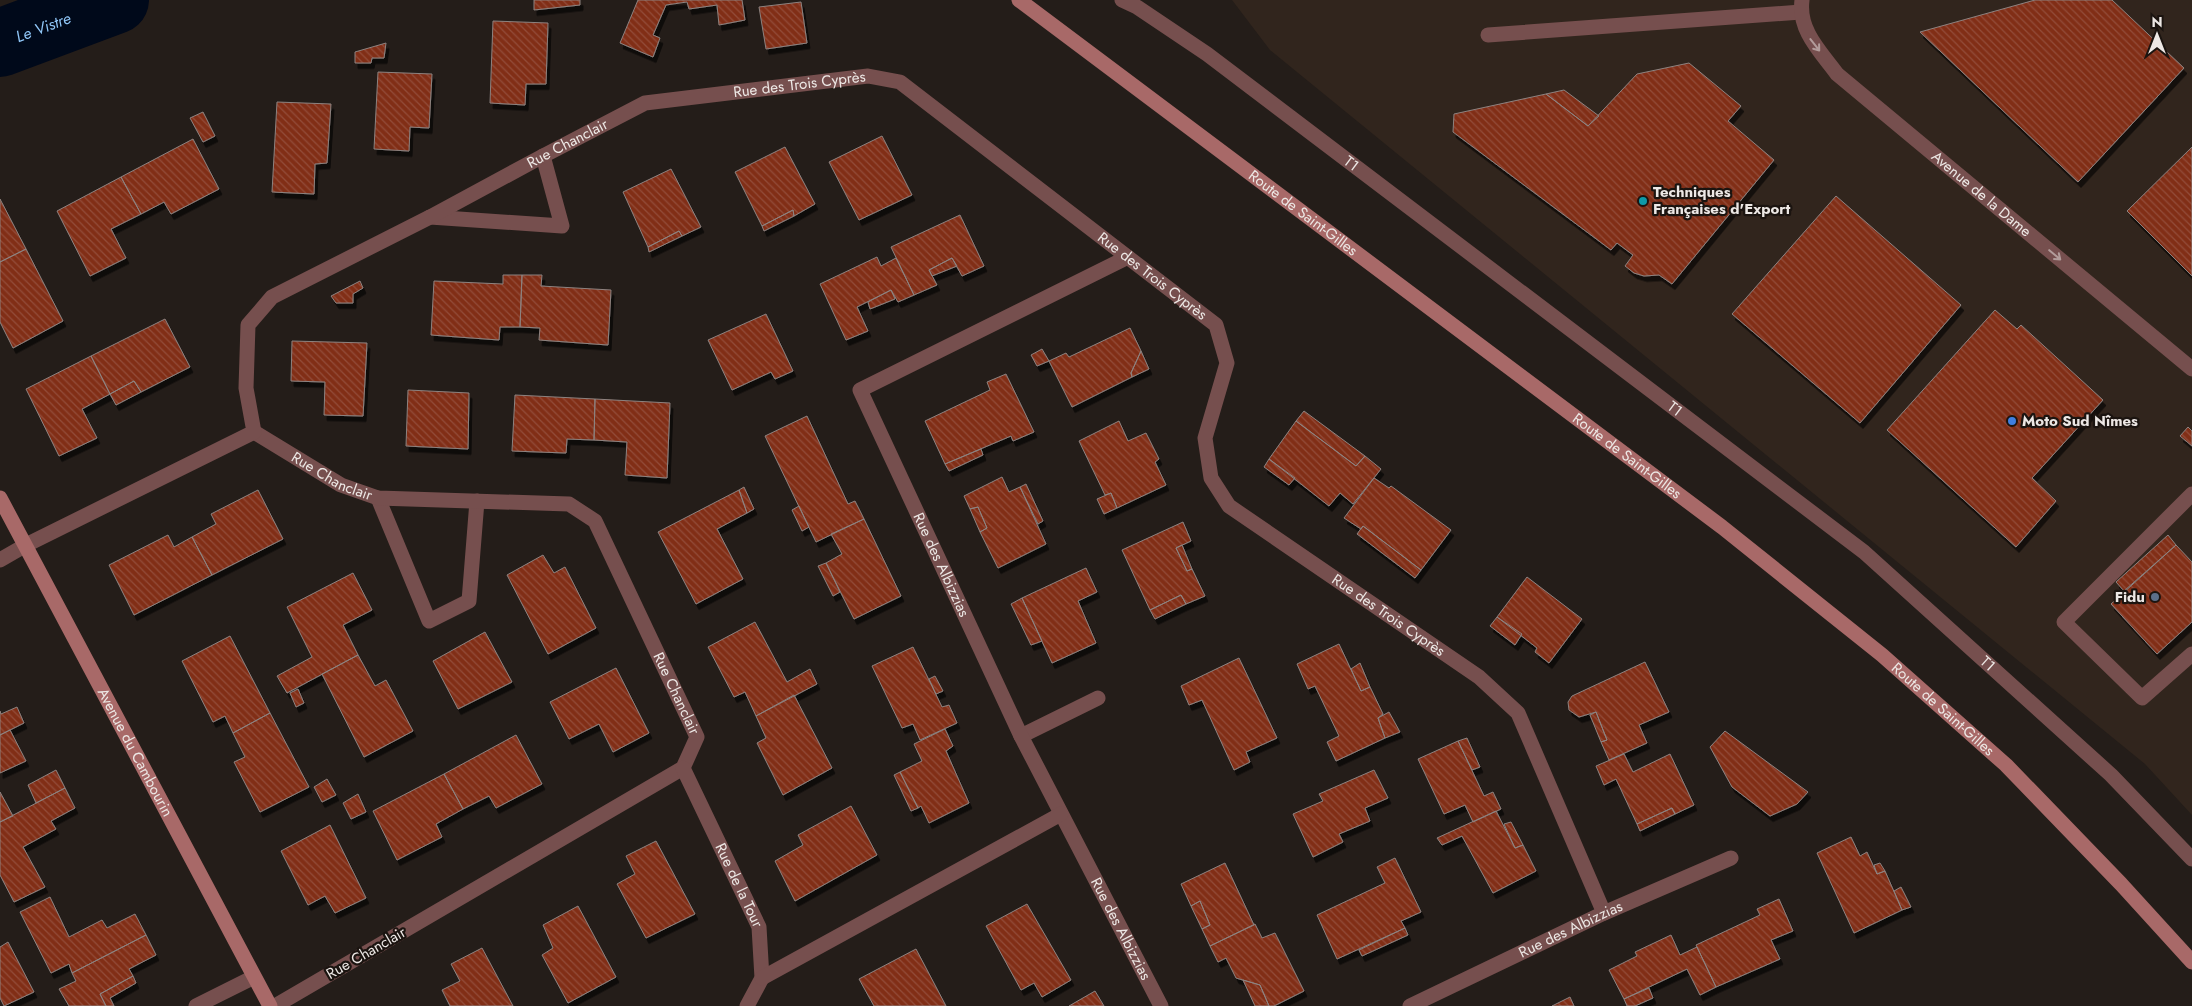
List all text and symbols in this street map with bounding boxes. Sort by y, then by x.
water label: Le Vistre [12,6,74,48]
north arrow [2132,10,2182,60]
text: N [2151,12,2163,32]
one-way arrow [1810,38,1821,51]
street label: Rue des Trois Cyprès [732,65,867,103]
street label: Rue Chanclair [523,113,612,174]
street label: Avenue de la Dame [1927,146,2036,242]
street label: T1 [1339,150,1363,176]
street label: Route de Saint-Gilles [1244,165,1362,261]
place label: Techniques Françaises d'Export [1653,181,1790,220]
marker: Techniques Françaises d'Export [1637,195,1649,207]
street label: Rue des Trois Cyprès [1093,227,1212,325]
one-way arrow [2049,250,2062,261]
street label: T1 [1663,396,1687,422]
street label: Route de Saint-Gilles [1568,408,1686,504]
place label: Moto Sud Nîmes [2022,410,2138,432]
marker: Moto Sud Nîmes [2006,415,2018,427]
street label: Rue Chanclair [287,446,376,506]
street label: Rue des Albizzias [908,509,975,621]
street label: Rue des Trois Cyprès [1327,568,1450,662]
place label: Fidu [2115,586,2145,608]
marker: Fidu [2149,591,2161,603]
street label: Rue Chanclair [648,649,706,739]
street label: T1 [1975,651,2000,676]
street label: Route de Saint-Gilles [1887,657,1999,761]
street label: Avenue du Cambourin [92,684,178,821]
street label: Rue de la Tour [709,839,769,932]
street label: Rue des Albizzias [1085,874,1157,984]
street label: Rue des Albizzias [1515,895,1626,963]
street label: Rue Chanclair [322,921,411,985]

